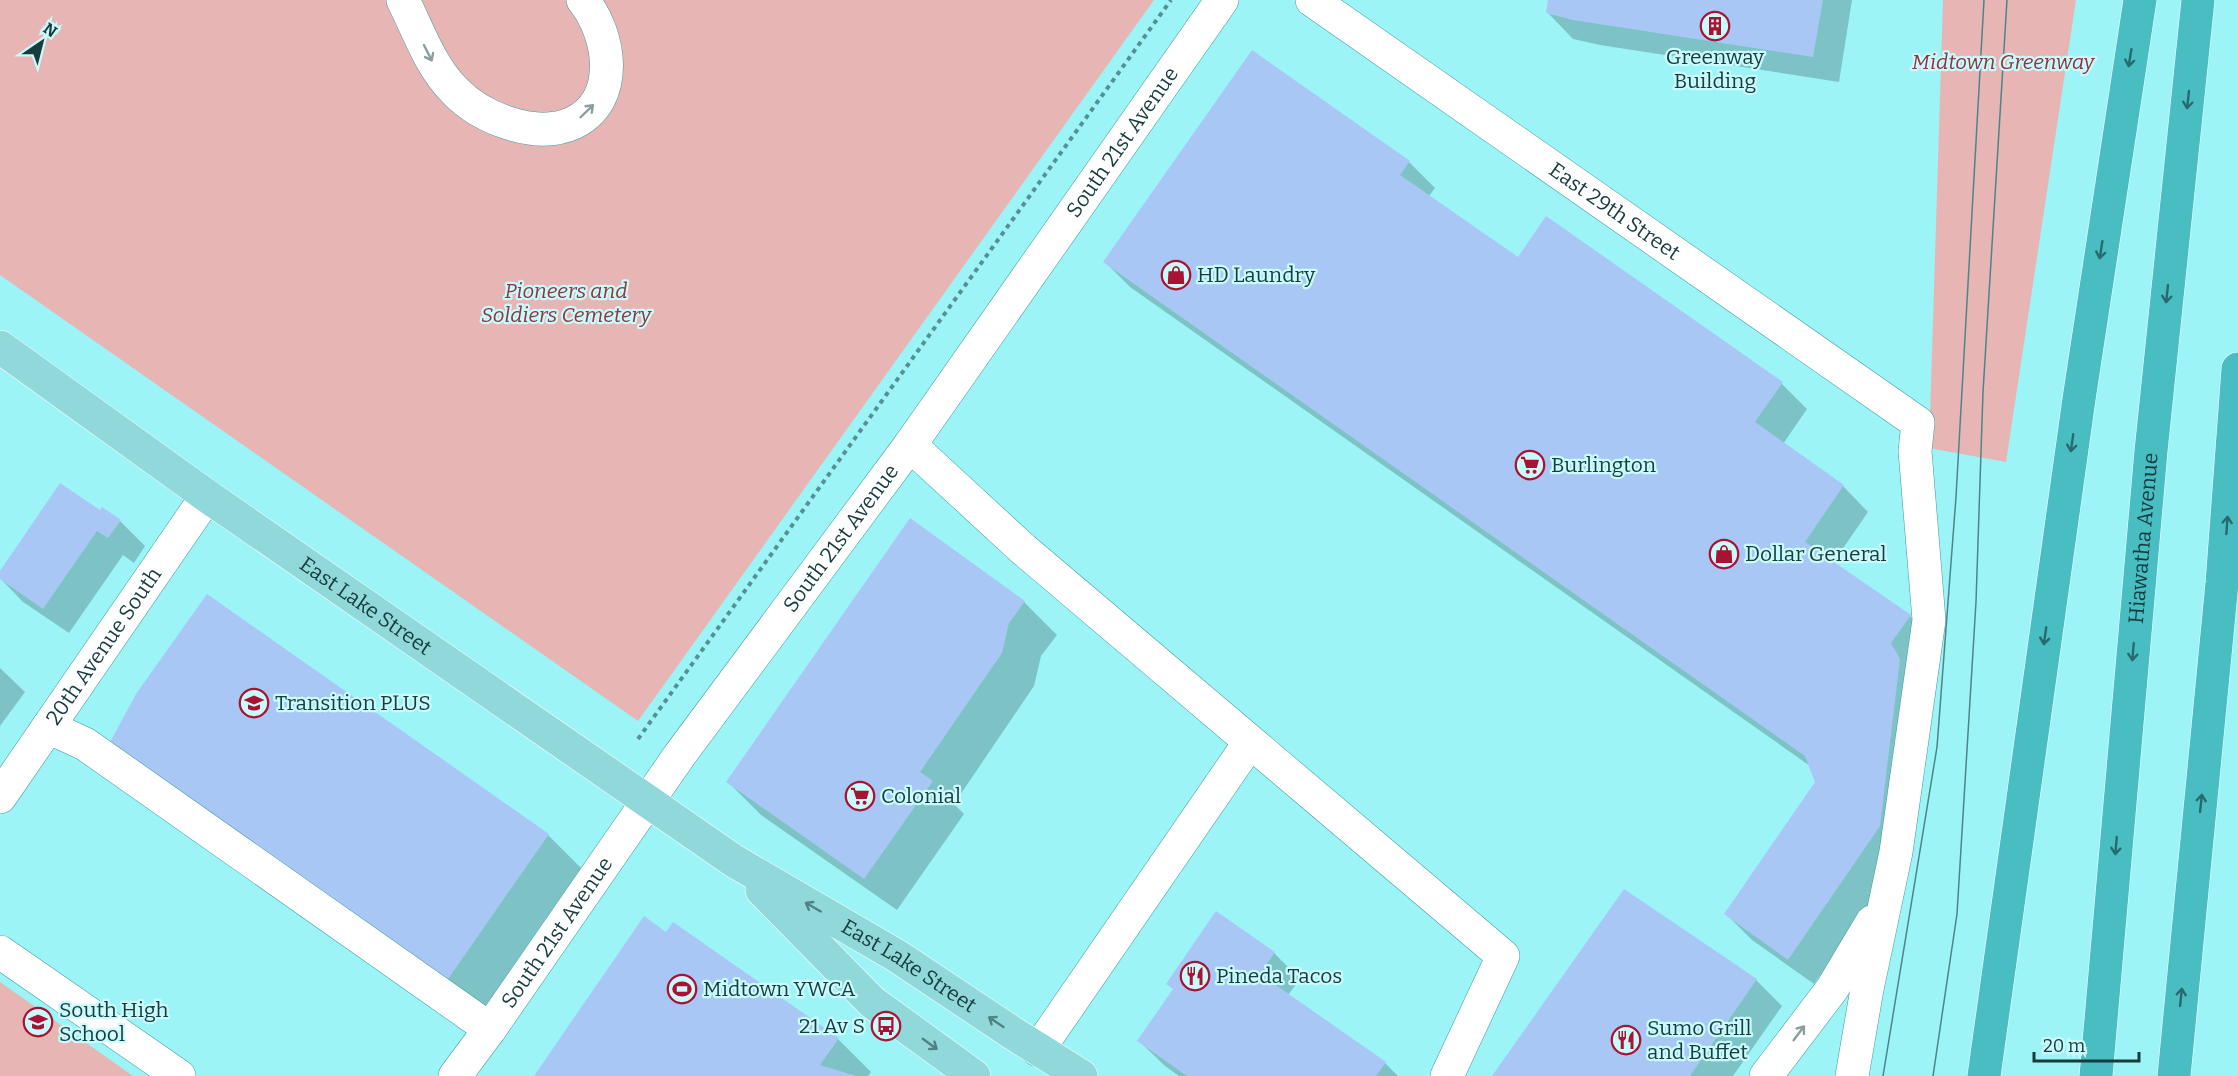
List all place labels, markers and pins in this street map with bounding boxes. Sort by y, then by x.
building icon: Greenway Building [1699,10,1731,42]
place label: Greenway Building [1666,44,1765,94]
shop icon: HD Laundry [1160,259,1192,291]
place label: HD Laundry [1197,262,1316,288]
supermarket icon: Burlington [1514,449,1546,481]
place label: Burlington [1551,452,1656,478]
shop icon: Dollar General [1708,538,1740,570]
place label: Dollar General [1745,541,1887,567]
school or university icon: Transition PLUS [238,687,270,719]
place label: Transition PLUS [275,690,431,716]
supermarket icon: Colonial [844,780,876,812]
place label: Colonial [881,783,961,809]
restaurant icon: Pineda Tacos [1179,960,1211,992]
place label: Pineda Tacos [1216,963,1342,989]
sports icon: Midtown YWCA [666,973,698,1005]
place label: Midtown YWCA [703,976,855,1002]
place label: South High School [59,997,169,1047]
school or university icon: South High School [22,1006,54,1038]
bus stop icon: 21 Av S [870,1010,902,1042]
place label: 21 Av S [799,1013,865,1039]
place label: Sumo Grill and Buffet [1647,1015,1751,1065]
restaurant icon: Sumo Grill and Buffet [1610,1024,1642,1056]

